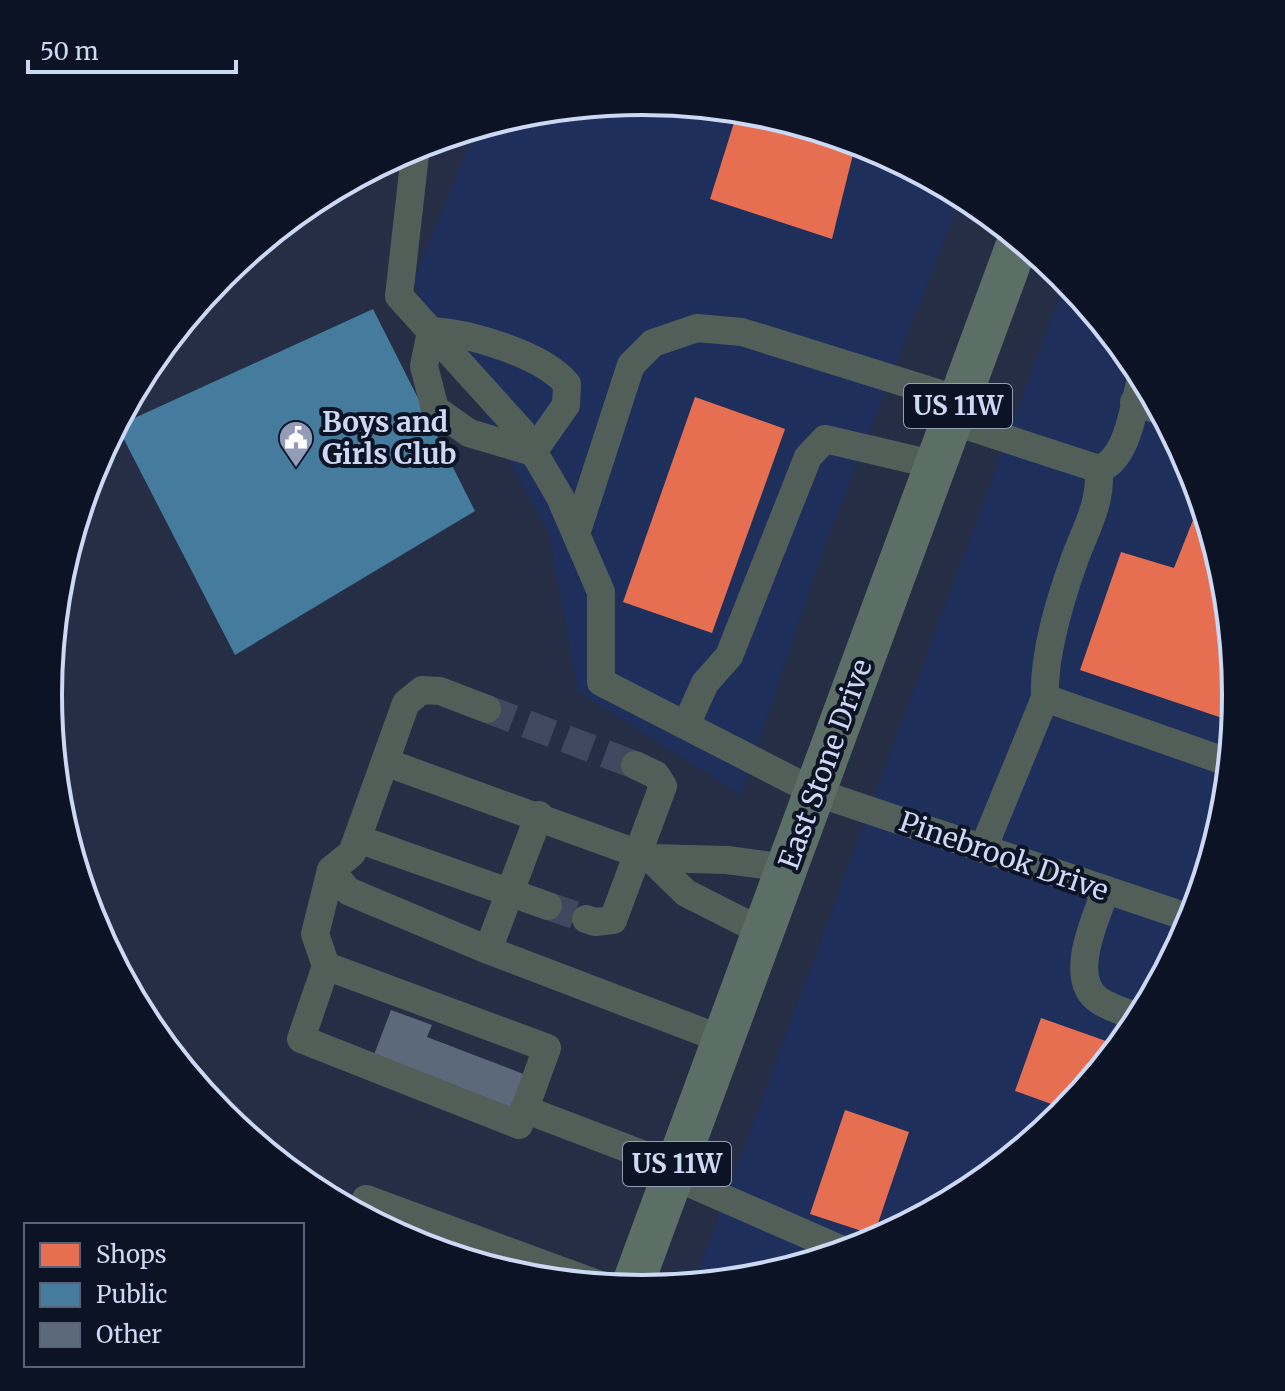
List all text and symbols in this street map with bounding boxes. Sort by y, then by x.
scale bar [28,24,236,74]
text: 50 m [40,36,99,67]
road number: US 11W [904,384,1012,428]
place label: Boys and Girls Club [322,404,456,472]
public building icon: Boys and Girls Club [277,419,315,469]
street label: East Stone Drive [770,654,880,874]
street label: Pinebrook Drive [895,803,1113,909]
road number: US 11W [623,1142,731,1186]
legend [24,1223,304,1367]
text: Shops [96,1239,167,1270]
text: Public [96,1279,167,1310]
text: Other [96,1319,162,1350]

